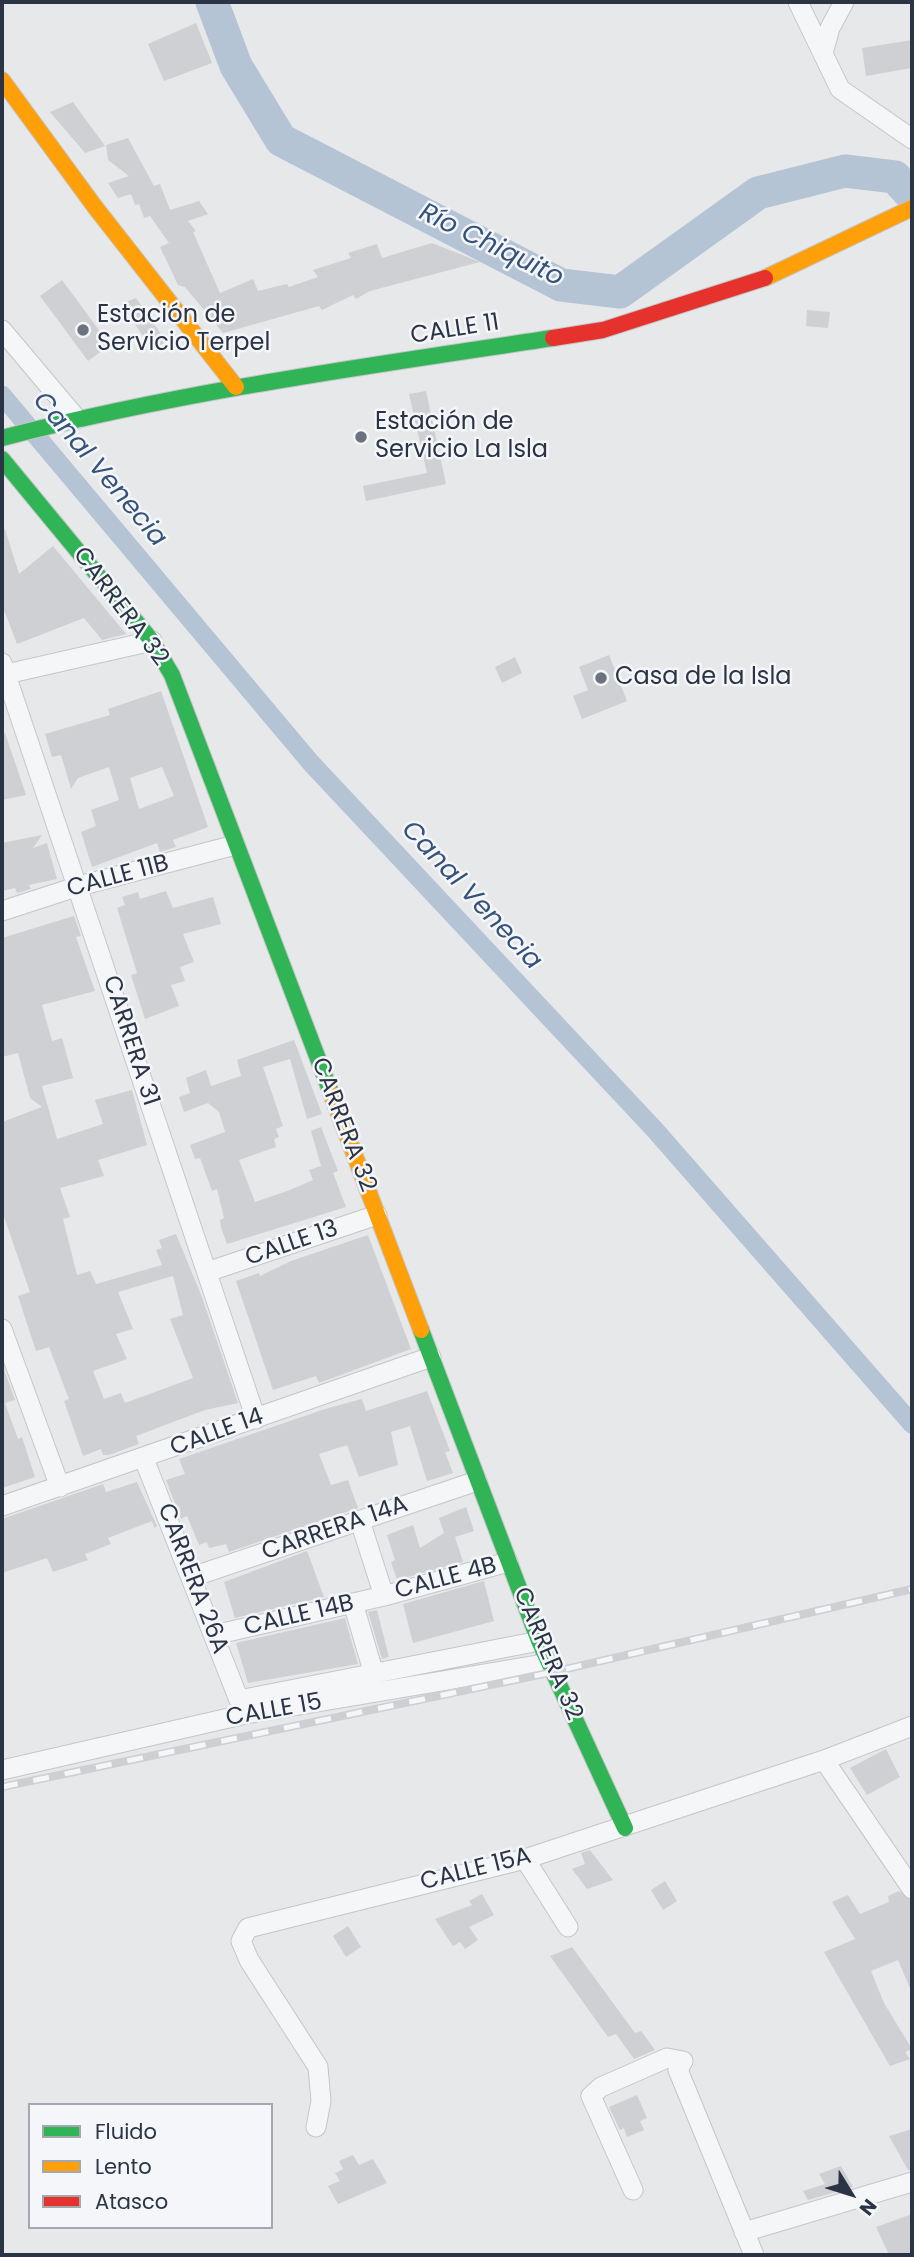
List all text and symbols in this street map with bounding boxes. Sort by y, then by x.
water label: Río Chiquito [414,198,568,294]
place label: Estación de Servicio Terpel [97,302,270,358]
street label: CALLE 11 [409,309,501,351]
marker: Estación de Servicio Terpel [75,322,91,338]
water label: Canal Venecia [25,386,173,554]
place label: Estación de Servicio La Isla [375,409,548,465]
marker: Estación de Servicio La Isla [353,429,369,445]
street label: CARRERA 32 [66,542,174,672]
place label: Casa de la Isla [615,664,792,692]
marker: Casa de la Isla [593,670,609,686]
water label: Canal Venecia [394,815,548,977]
street label: CALLE 11B [64,850,172,904]
street label: CARRERA 31 [95,972,165,1110]
street label: CARRERA 32 [304,1054,382,1196]
street label: CALLE 13 [242,1215,342,1273]
street label: CALLE 14 [167,1403,267,1463]
street label: CARRERA 14A [258,1491,412,1567]
street label: CARRERA 26A [150,1500,234,1658]
street label: CALLE 4B [392,1552,500,1606]
street label: CARRERA 32 [506,1583,588,1725]
street label: CALLE 14B [241,1589,357,1643]
street label: CALLE 15 [224,1688,324,1734]
street label: CALLE 15A [418,1842,534,1898]
legend [28,2103,273,2229]
text: Fluido [95,2117,157,2146]
text: Lento [95,2152,152,2181]
north arrow [816,2159,886,2229]
text: Atasco [95,2187,168,2216]
text: N [853,2193,883,2221]

